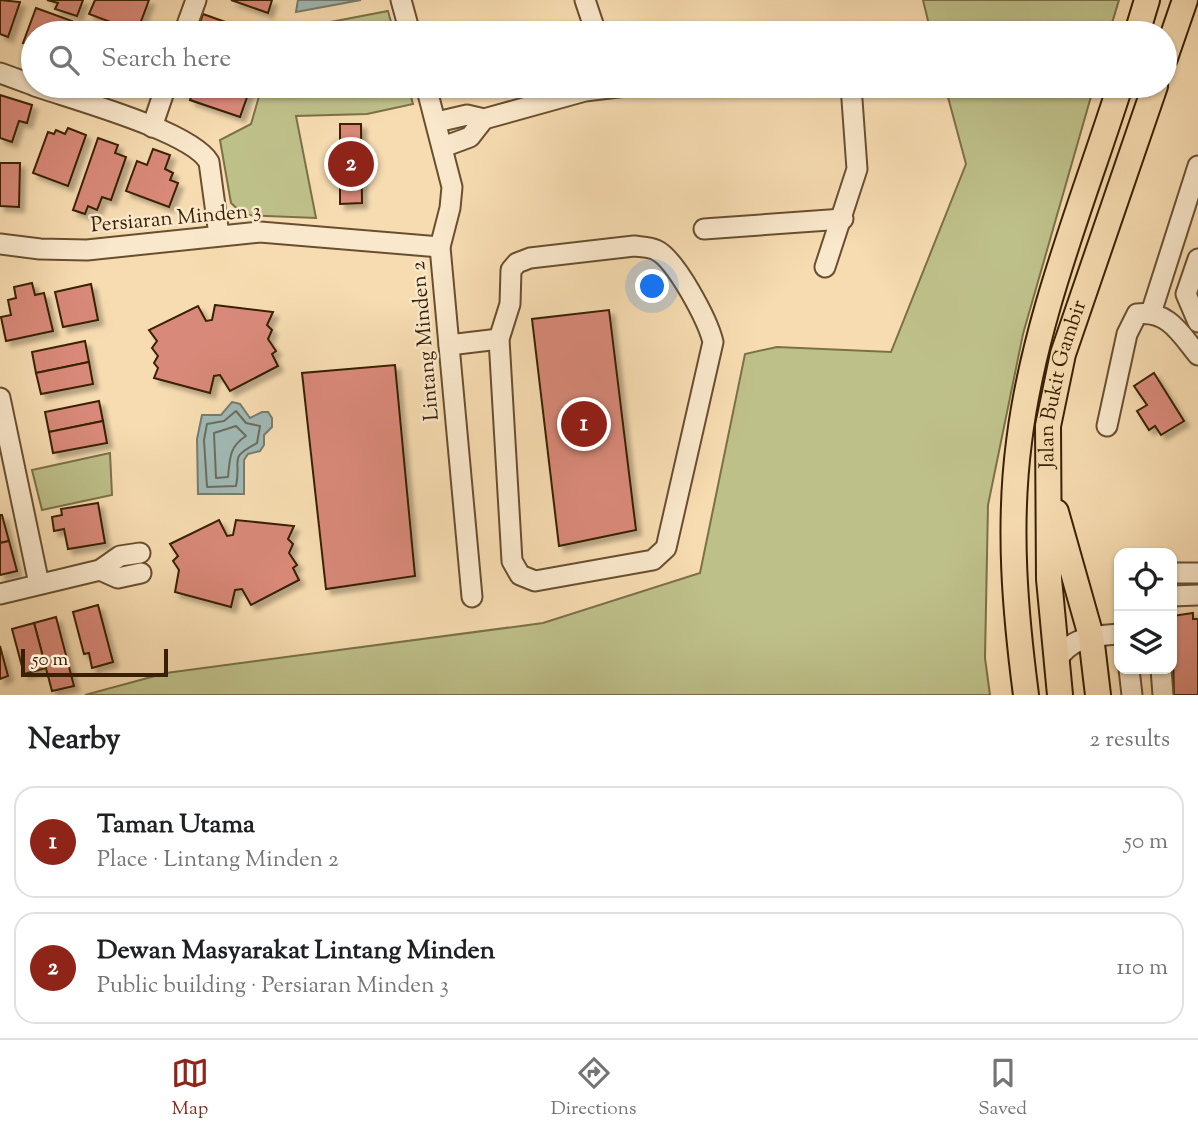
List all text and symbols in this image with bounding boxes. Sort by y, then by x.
search box [21,21,1177,98]
icon: search [45,41,83,79]
text: Search here [101,41,231,78]
pin: 2 [328,138,374,190]
street label: Persiaran Minden 3 [90,197,262,241]
street label: Lintang Minden 2 [404,260,448,422]
your location [635,269,669,303]
street label: Jalan Bukit Gambir [1033,296,1095,470]
pin: 1 [561,398,607,450]
map controls [1114,548,1177,674]
button: locate [1114,548,1177,611]
button: layers [1114,611,1177,674]
scale bar [21,646,168,678]
text: 50 m [32,647,68,674]
text: Nearby [28,719,120,762]
text: 2 results [1090,724,1170,757]
text: Taman Utama [97,807,255,844]
text: 1 [49,826,57,859]
text: 50 m [1124,826,1168,859]
text: Place · Lintang Minden 2 [97,844,339,877]
text: Dewan Masyarakat Lintang Minden [97,933,495,970]
text: 2 [48,952,58,985]
text: 110 m [1117,952,1168,985]
text: Public building · Persiaran Minden 3 [97,970,449,1003]
tab: Map [171,1054,209,1123]
tab: Directions [551,1054,636,1123]
tab: Saved [978,1054,1027,1123]

